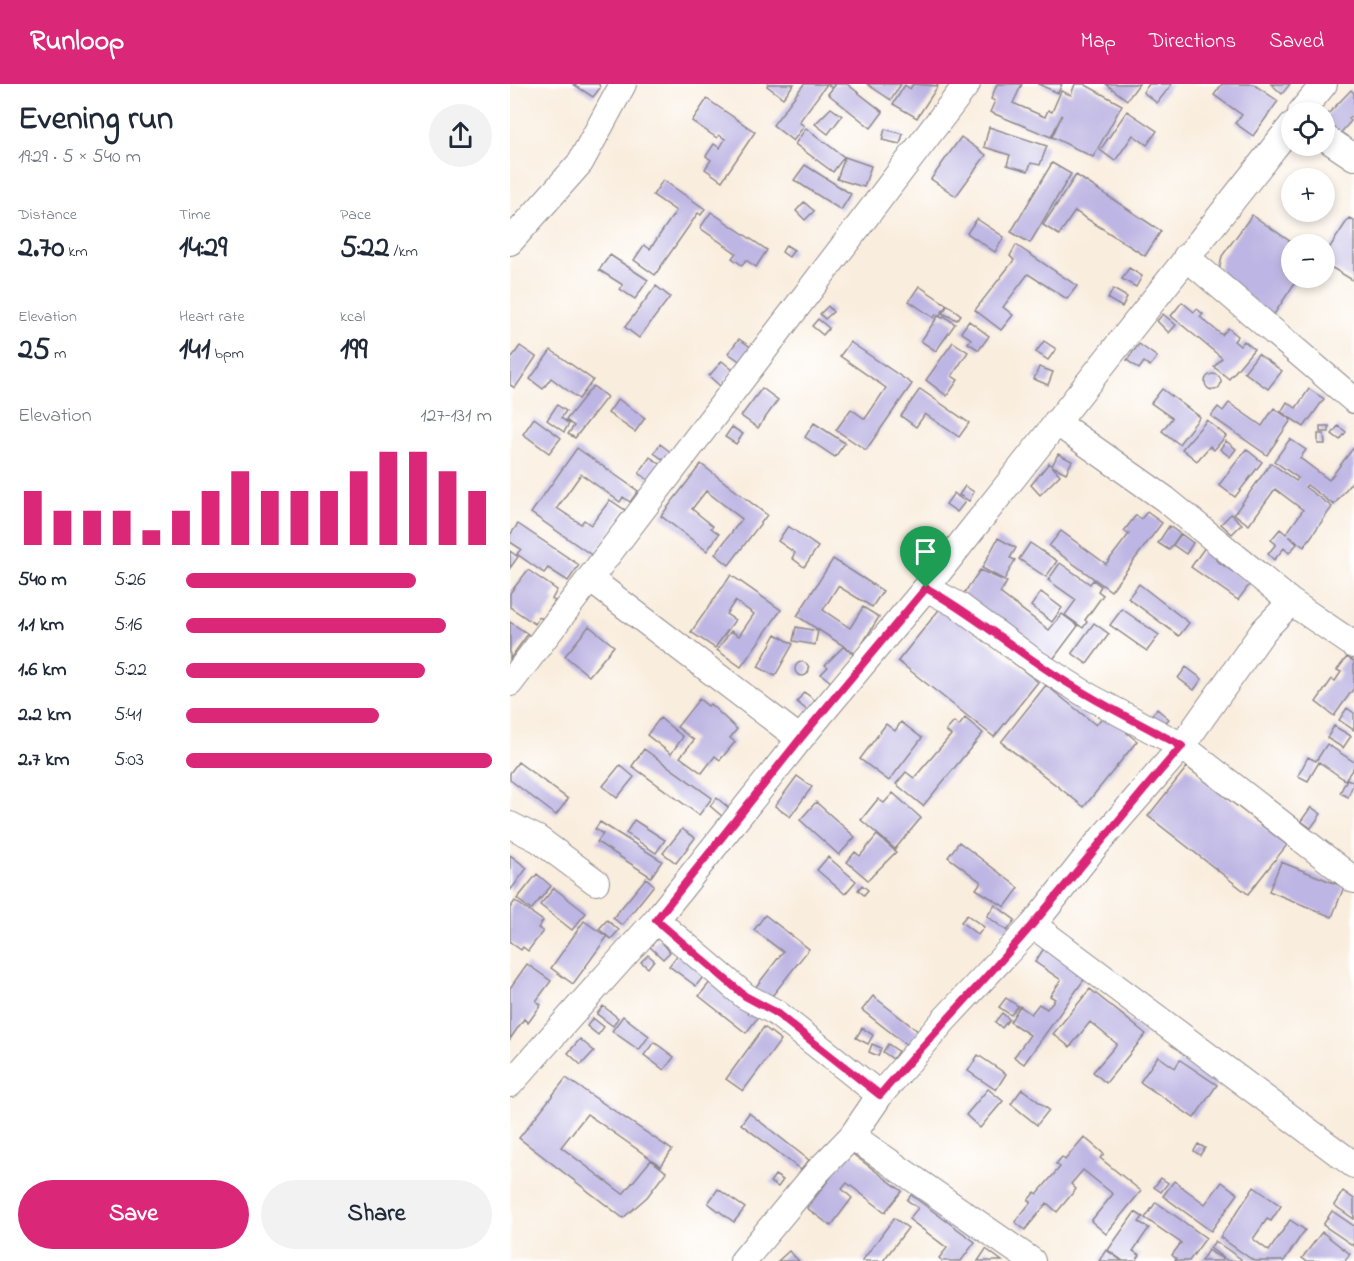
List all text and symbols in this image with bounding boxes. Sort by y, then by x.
text: Runloop [30,22,124,63]
text: Map [1080,27,1116,57]
text: Directions [1149,27,1236,57]
text: Saved [1269,27,1324,57]
text: Evening run [18,96,173,144]
map controls [1281,102,1335,288]
button: locate [1281,102,1335,156]
button: share [429,104,492,167]
text: 19:29 · 5 × 540 m [18,143,141,172]
button: + [1281,168,1335,222]
text: Distance [18,203,77,227]
text: Time [179,203,211,227]
text: Pace [340,203,371,227]
text: 2.70 [18,227,64,271]
text: 14:29 [179,227,227,271]
text: 5:22 [340,227,390,271]
button: − [1281,234,1335,288]
text: km [64,240,88,264]
text: /km [390,240,418,264]
text: Elevation [18,305,77,329]
text: Heart rate [179,305,245,329]
text: kcal [340,305,365,329]
text: 25 [18,329,50,373]
text: 141 [179,329,210,373]
text: 199 [340,329,368,373]
text: m [50,342,67,366]
text: bpm [210,342,244,366]
text: Elevation [18,402,92,431]
text: 127–131 m [420,402,492,431]
pin [900,526,951,588]
icon: arrive [909,535,942,568]
text: 540 m [18,566,67,595]
text: 5:26 [114,566,146,595]
text: 1.1 km [18,611,64,640]
text: 5:16 [114,611,142,640]
text: 1.6 km [18,656,67,685]
text: 5:22 [114,656,147,685]
text: 2.2 km [18,701,71,730]
text: 5:41 [114,701,142,730]
text: 2.7 km [18,746,70,775]
text: 5:03 [114,746,144,775]
button: Save [18,1180,249,1249]
button: Share [261,1180,492,1249]

